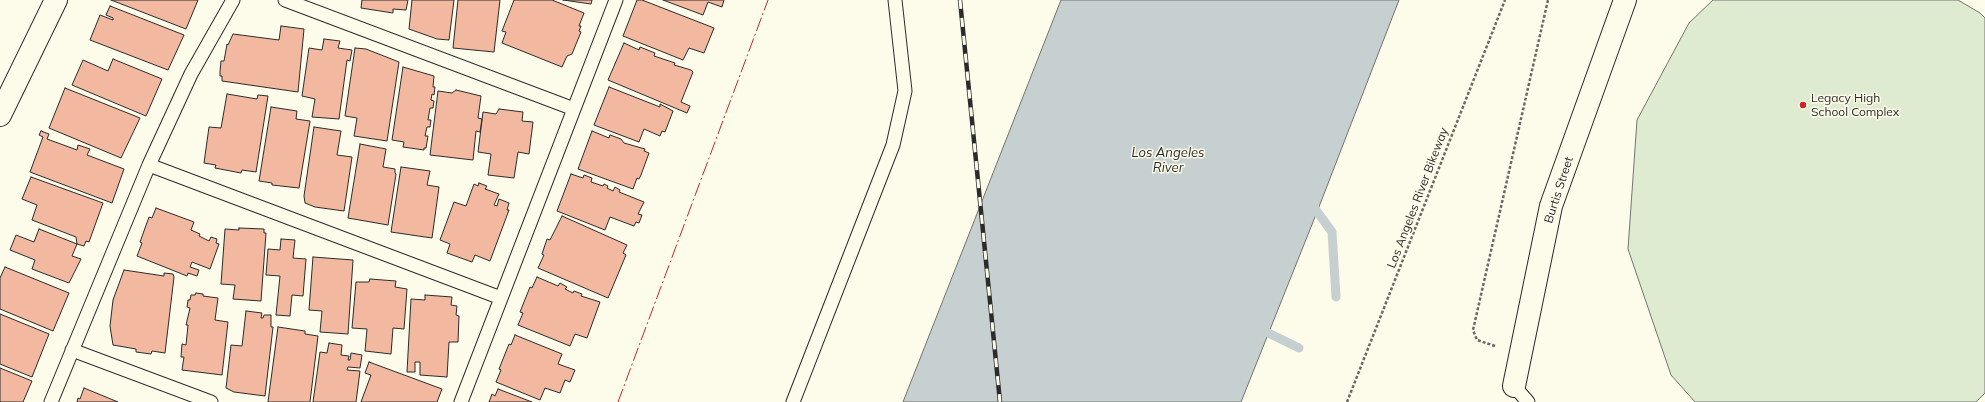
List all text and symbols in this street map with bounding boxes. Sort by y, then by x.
place label: Legacy High School Complex [1811,91,1899,119]
marker: Legacy High School Complex [1798,100,1808,110]
street label: Los Angeles River Bikeway [1385,126,1451,270]
water label: Los Angeles River [1132,145,1204,176]
street label: Burtis Street [1541,155,1577,225]

